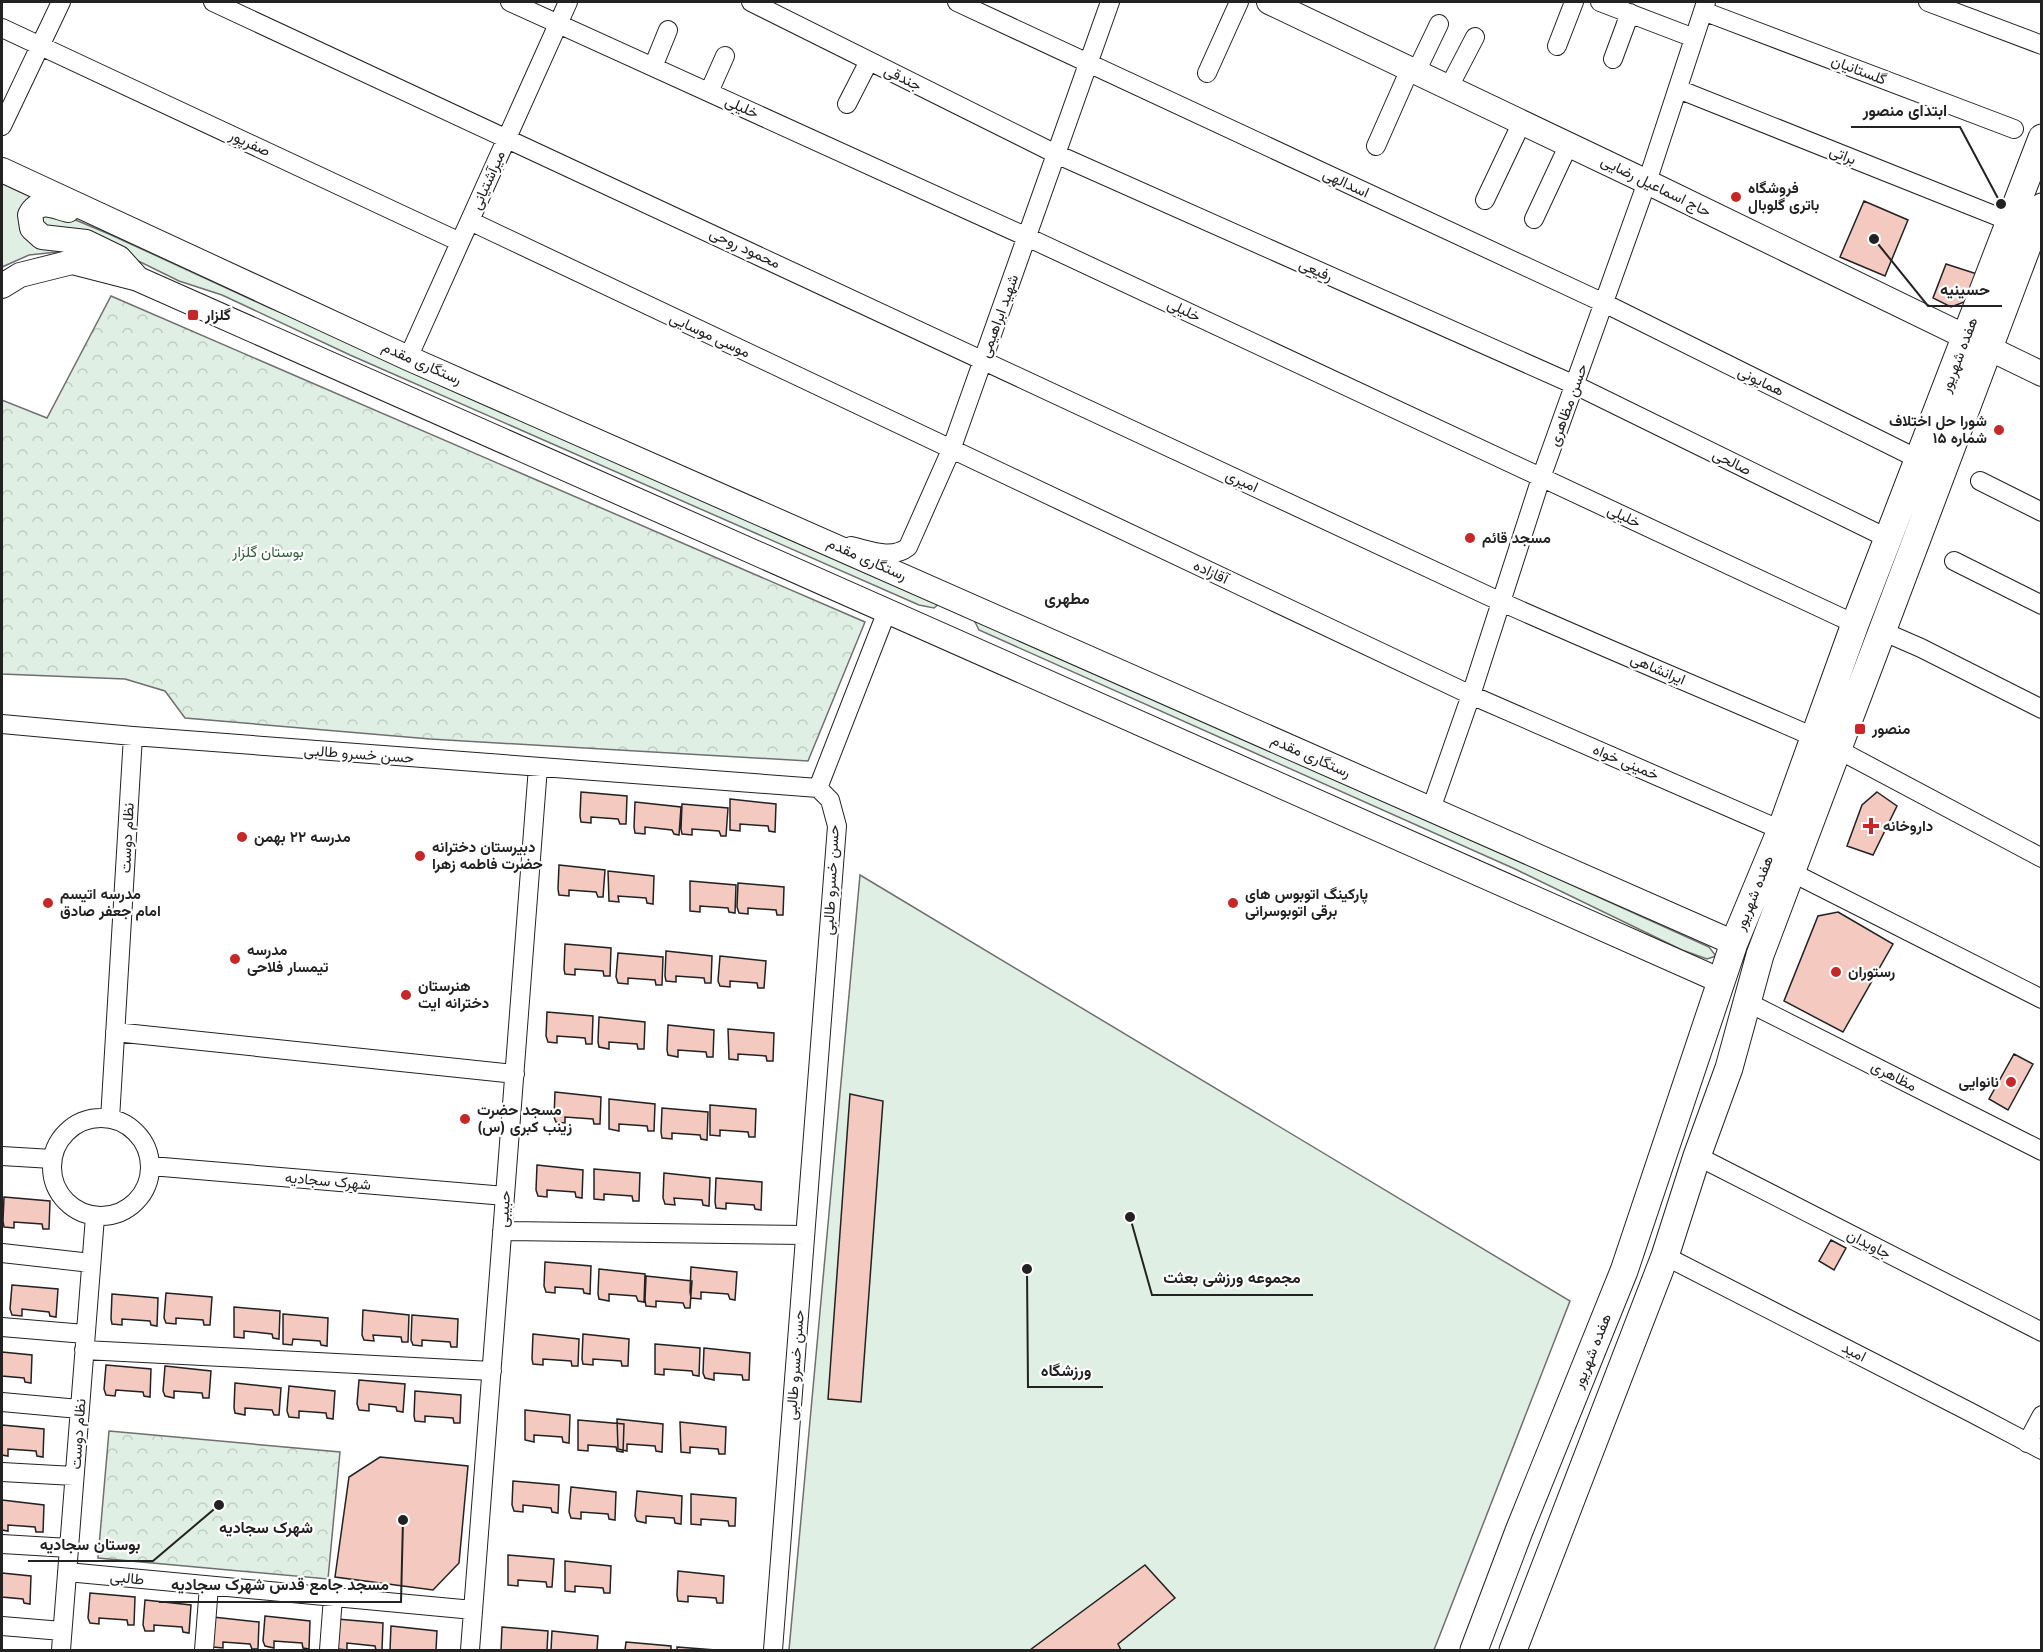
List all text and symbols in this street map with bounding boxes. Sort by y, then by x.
street label: گلستانیان [1829,50,1890,89]
street label: جندقی [881,60,925,96]
street label: خلیلی [722,91,762,123]
callout: ابتدای منصور [1851,93,1960,127]
text: ابتدای منصور [1862,100,1947,121]
street label: صفرپور [225,124,274,161]
street label: براتی [1827,141,1859,169]
street label: میرآشتیانی [466,147,510,213]
street label: حاج اسماعیل رضایی [1597,151,1714,222]
street label: اسدالهی [1320,164,1372,202]
place label: فروشگاه باتری گلوبال [1748,178,1819,214]
marker: فروشگاه باتری گلوبال [1729,190,1743,204]
street label: محمود روحی [706,223,784,273]
street label: رفیعی [1296,254,1336,286]
street label: شهید ابراهیمی [975,271,1023,360]
callout: حسینیه [1928,272,2002,306]
text: حسینیه [1940,279,1990,299]
street label: خلیلی [1164,294,1204,326]
place label: گلزار [204,305,231,324]
marker: گلزار [186,308,200,322]
street label: موسی موسایی [666,308,754,362]
street label: هفده شهریور [1935,314,1982,396]
street label: رستگاری مقدم [379,337,465,389]
street label: حسن مظاهری [1544,361,1592,449]
street label: همایونی [1735,361,1787,401]
place label: شورا حل اختلاف شماره ۱۵ [1889,411,1987,447]
marker: شورا حل اختلاف شماره ۱۵ [1992,423,2006,437]
street label: صالحی [1709,444,1755,480]
street label: امیری [1222,465,1262,497]
street label: خلیلی [1604,500,1644,532]
place label: مسجد قائم [1482,528,1551,548]
marker: مسجد قائم [1463,531,1477,545]
street label: رستگاری مقدم [824,533,910,585]
park label: بوستان گلزار [231,542,304,561]
street label: آقازاده [1191,555,1233,589]
district label: مطهری [1044,588,1090,609]
street label: ایرانشاهی [1627,648,1689,690]
place label: منصور [1871,719,1910,738]
marker: منصور [1853,722,1867,736]
street label: رستگاری مقدم [1268,730,1354,782]
street label: خمینی خواه [1590,739,1662,785]
street label: حسن خسرو طالبی [303,740,415,768]
street label: نظام دوست [115,802,139,874]
place label: داروخانه [1883,816,1933,835]
marker: داروخانه [1864,819,1878,833]
street label: حسن خسرو طالبی [818,824,844,936]
place label: مدرسه ۲۲ بهمن [254,827,351,846]
marker: مدرسه ۲۲ بهمن [235,830,249,844]
place label: دبیرستان دخترانه حضرت فاطمه زهرا [432,837,543,873]
marker: دبیرستان دخترانه حضرت فاطمه زهرا [413,849,427,863]
street label: هفده شهریور [1730,853,1777,934]
place label: مدرسه اتیسم امام جعفر صادق [60,884,161,921]
place label: پارکینگ اتوبوس های برقی اتوبوسرانی [1245,884,1368,920]
marker: مدرسه اتیسم امام جعفر صادق [41,896,55,910]
marker: پارکینگ اتوبوس های برقی اتوبوسرانی [1226,896,1240,910]
place label: مدرسه تیمسار فلاحی [247,940,329,976]
marker: مدرسه تیمسار فلاحی [228,952,242,966]
place label: رستوران [1848,962,1895,981]
marker: رستوران [1829,965,1843,979]
place label: هنرستان دخترانه ایت [418,976,489,1012]
marker: هنرستان دخترانه ایت [399,988,413,1002]
street label: مظاهری [1868,1056,1920,1096]
place label: نانوایی [1959,1072,1999,1091]
marker: نانوایی [2004,1075,2018,1089]
place label: مسجد حضرت زینب کبری (س) [477,1100,572,1136]
marker: مسجد حضرت زینب کبری (س) [458,1112,472,1126]
street label: شهرک سجادیه [284,1167,372,1194]
street label: حبیبی [493,1190,515,1228]
street label: جاویدان [1844,1224,1894,1263]
callout: مجموعه ورزشی بعثت [1152,1261,1313,1295]
text: مجموعه ورزشی بعثت [1163,1267,1301,1288]
street label: حسن خسرو طالبی [781,1309,809,1421]
street label: هفده شهریور [1568,1311,1615,1392]
street label: امید [1839,1337,1870,1366]
callout: ورزشگاه [1028,1353,1103,1387]
text: ورزشگاه [1041,1360,1091,1381]
street label: نظام دوست [66,1398,90,1470]
district label: شهرک سجادیه [219,1517,313,1538]
callout: بوستان سجادیه [28,1527,153,1561]
text: بوستان سجادیه [40,1534,140,1555]
street label: طالبی [109,1567,145,1589]
callout: مسجد جامع قدس شهرک سجادیه [159,1568,401,1602]
text: مسجد جامع قدس شهرک سجادیه [171,1574,389,1596]

